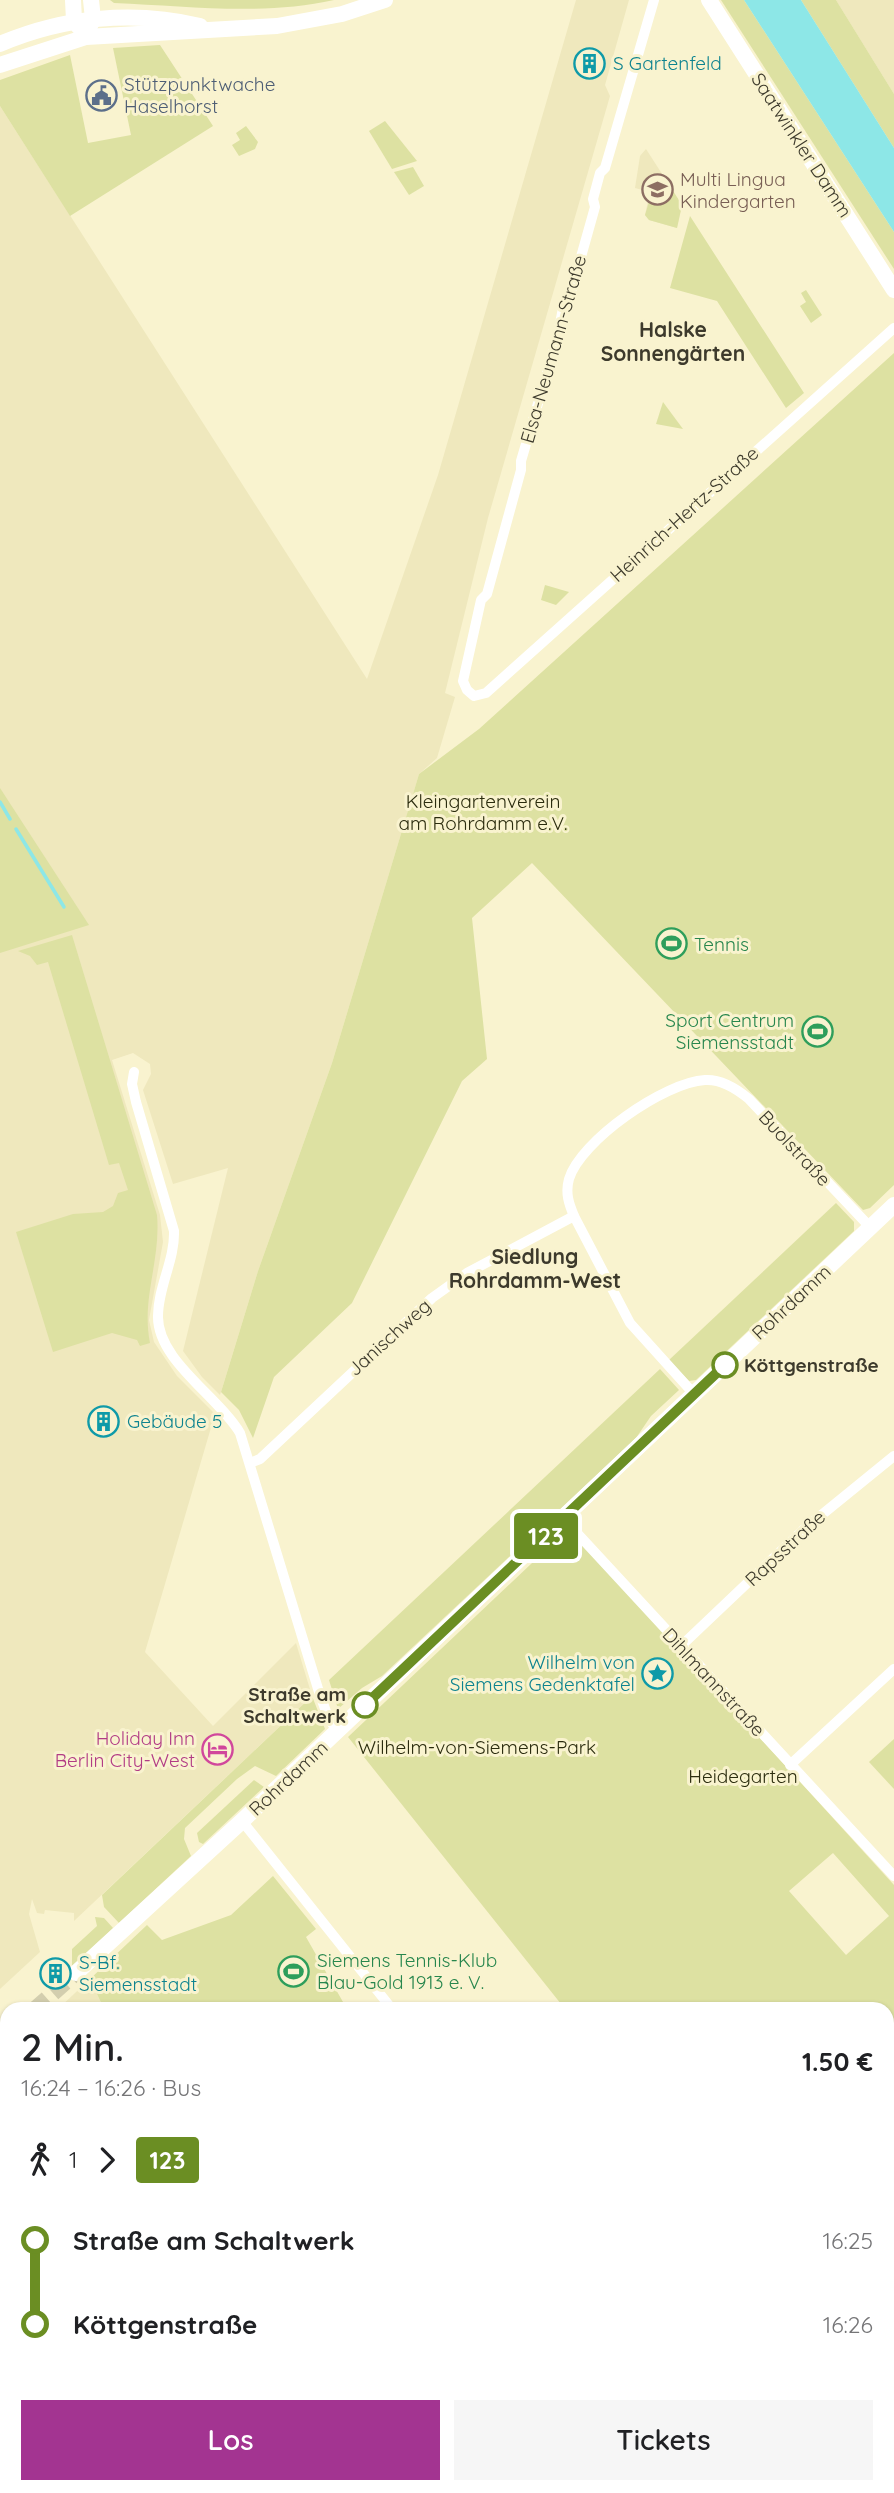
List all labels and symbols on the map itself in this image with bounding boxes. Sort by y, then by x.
building icon: S Gartenfeld [573,46,607,80]
place label: S Gartenfeld [613,51,722,75]
street label: Saatwinkler Damm [746,68,858,222]
place label: Stützpunktwache Haselhorst [124,72,275,118]
public building icon: Stützpunktwache Haselhorst [84,78,118,112]
place label: Multi Lingua Kindergarten [680,167,796,213]
school or university icon: Multi Lingua Kindergarten [640,173,674,207]
street label: Elsa-Neumann-Straße [515,252,591,446]
district label: Halske Sonnengärten [601,316,745,366]
street label: Heinrich-Hertz-Straße [605,441,763,587]
park label: Kleingartenverein am Rohrdamm e.V. [399,789,567,835]
sports icon: Tennis [654,927,688,961]
place label: Tennis [694,932,749,956]
place label: Sport Centrum Siemensstadt [665,1008,794,1054]
sports icon: Sport Centrum Siemensstadt [800,1014,834,1048]
street label: Buolstraße [754,1105,836,1191]
district label: Siedlung Rohrdamm-West [449,1243,621,1293]
street label: Rohrdamm [746,1259,836,1345]
street label: Janischweg [342,1293,436,1381]
marker: Köttgenstraße [712,1352,738,1378]
place label: Köttgenstraße [744,1353,879,1377]
building icon: Gebäude 5 [87,1404,121,1438]
place label: Gebäude 5 [127,1409,222,1433]
street label: Rapsstraße [740,1505,830,1591]
line badge: 123 [506,1513,586,1559]
street label: Dihlmannstraße [658,1623,770,1741]
place label: Wilhelm von Siemens Gedenktafel [450,1650,635,1696]
place icon: Wilhelm von Siemens Gedenktafel [641,1656,675,1690]
place label: Straße am Schaltwerk [243,1682,346,1728]
marker: Straße am Schaltwerk [352,1692,378,1718]
place label: Holiday Inn Berlin City-West [55,1726,195,1772]
hotel icon: Holiday Inn Berlin City-West [201,1732,235,1766]
street label: Rohrdamm [243,1735,333,1821]
park label: Wilhelm-von-Siemens-Park [358,1735,596,1759]
park label: Heidegarten [688,1764,798,1788]
place label: Siemens Tennis-Klub Blau-Gold 1913 e. V. [317,1948,497,1994]
place label: S-Bf. Siemensstadt [79,1950,197,1996]
sports icon: Siemens Tennis-Klub Blau-Gold 1913 e. V. [277,1954,311,1988]
building icon: S-Bf. Siemensstadt [39,1956,73,1990]

